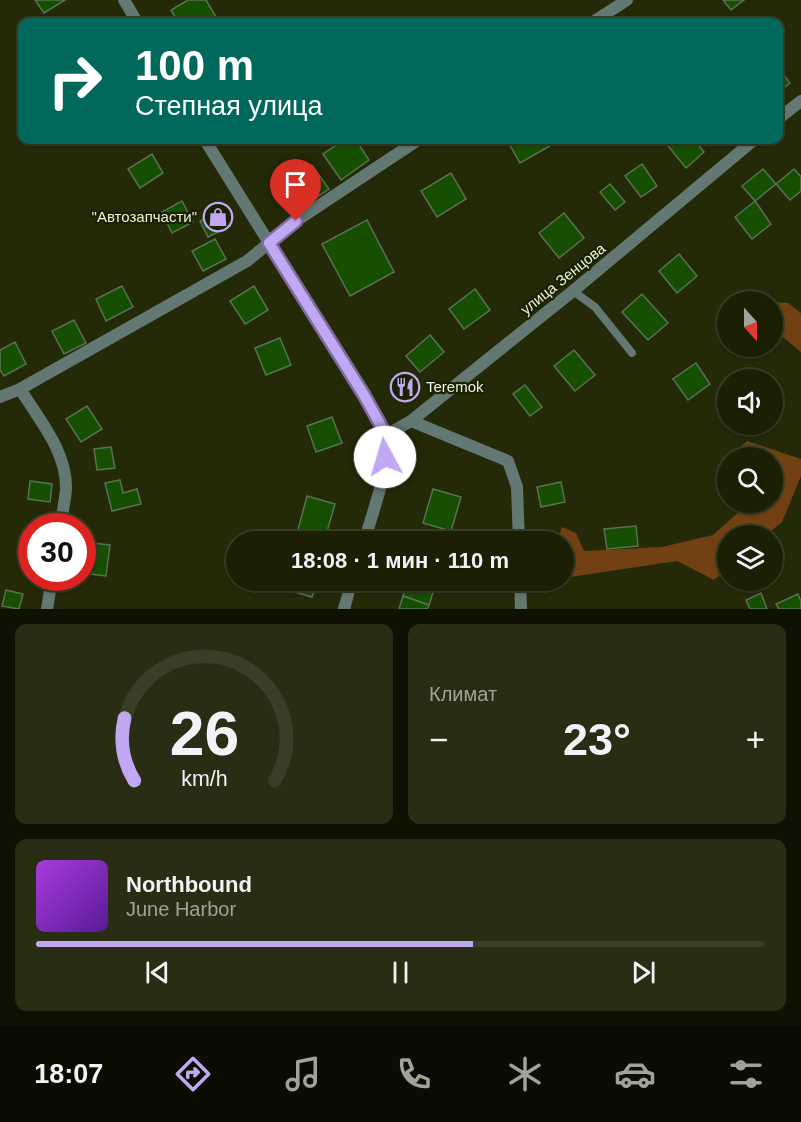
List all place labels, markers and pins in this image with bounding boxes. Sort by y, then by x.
pin [270,159,321,221]
shop icon: "Автозапчасти" [202,201,234,233]
place label: "Автозапчасти" [92,208,197,225]
restaurant icon: Teremok [389,371,421,403]
place label: Teremok [426,378,484,395]

